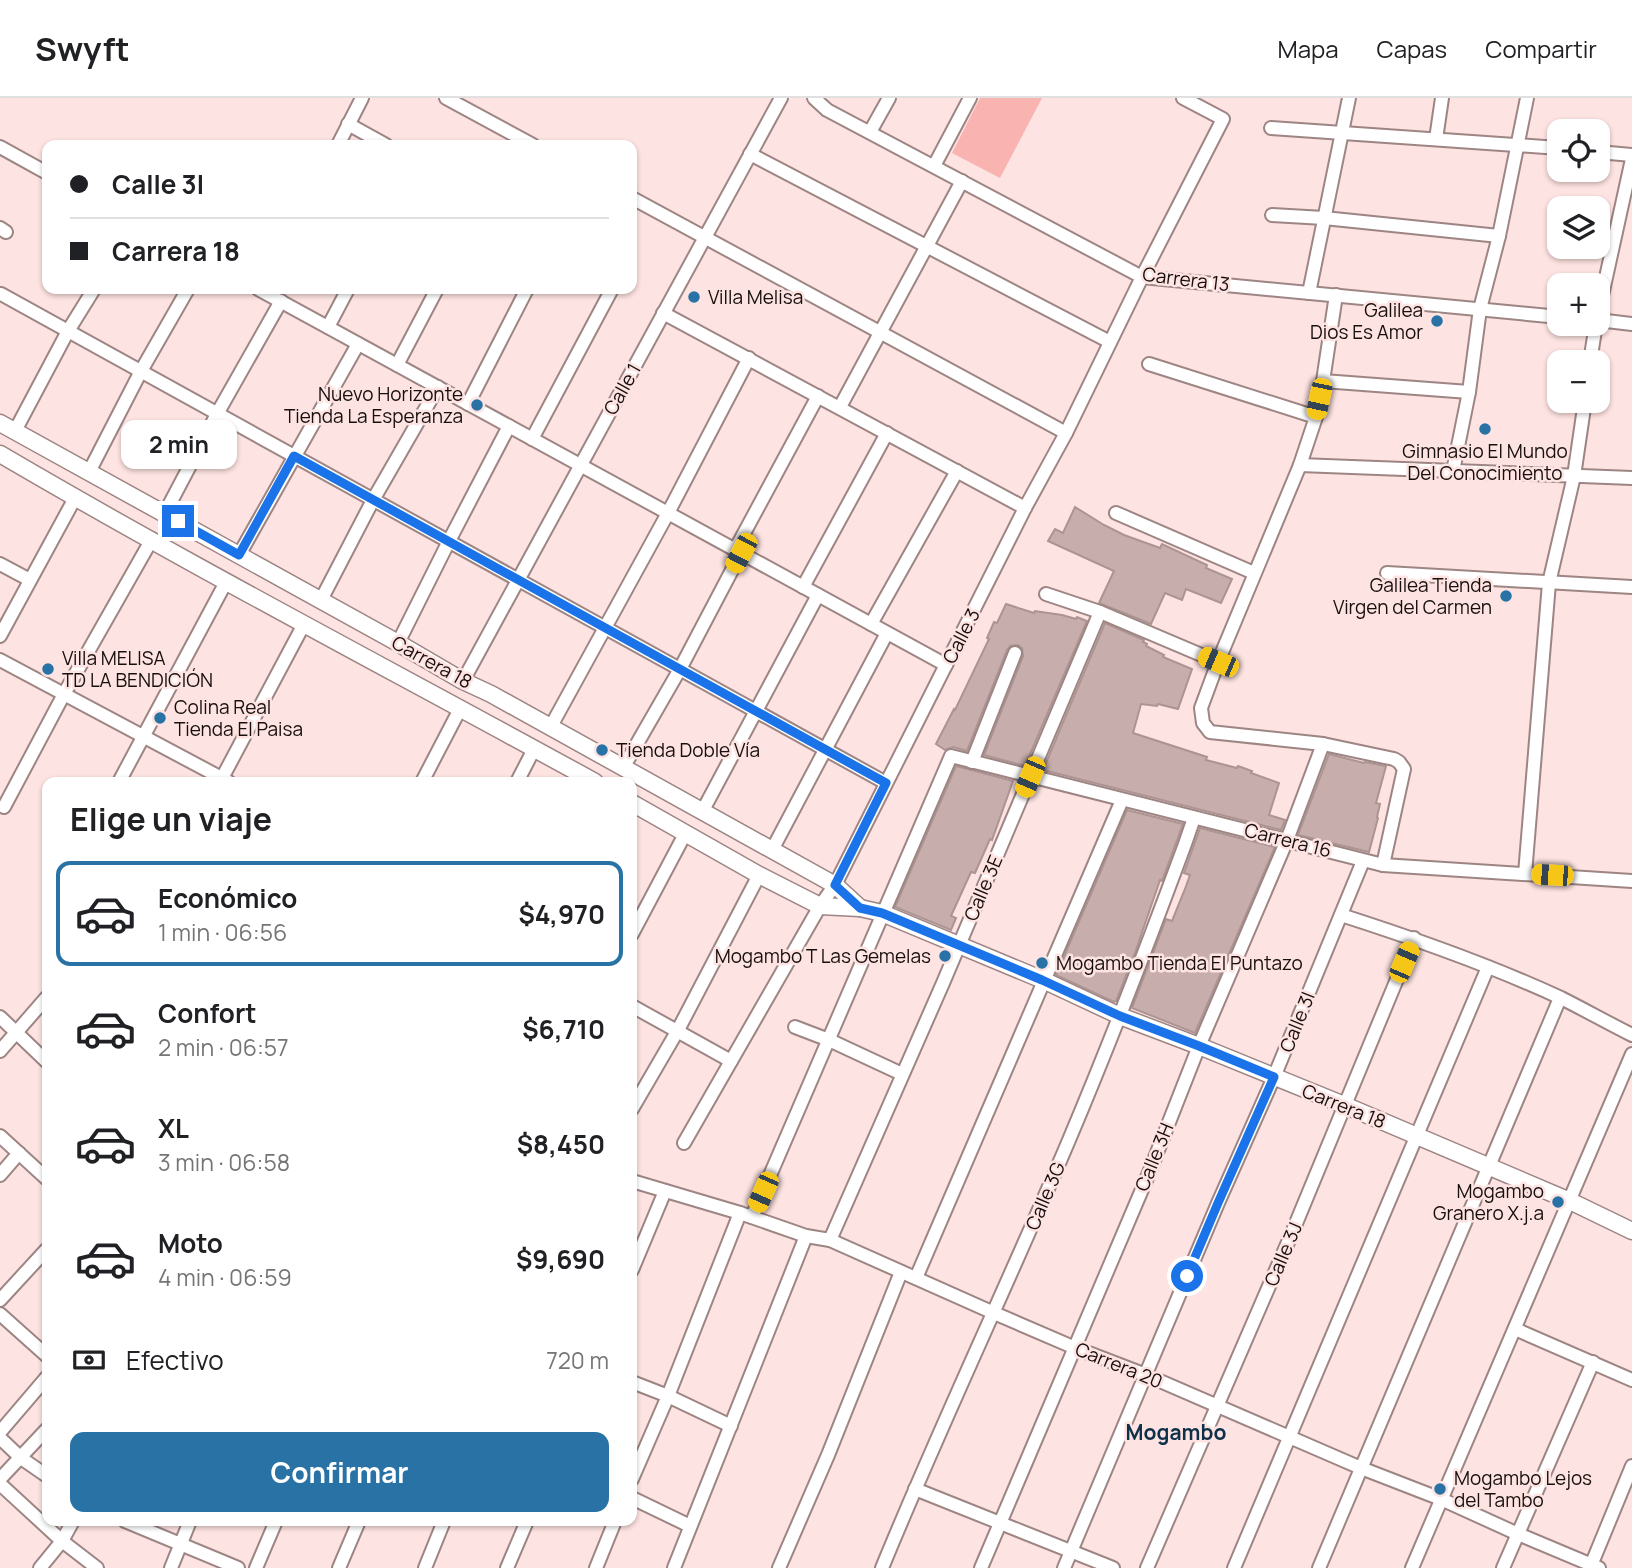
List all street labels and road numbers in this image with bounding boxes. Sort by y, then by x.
street label: Carrera 13 [1141,261,1231,297]
street label: Calle 1 [597,358,647,420]
street label: Calle 3 [936,604,986,668]
street label: Carrera 18 [387,629,477,695]
street label: Carrera 16 [1242,817,1334,863]
street label: Calle 3E [958,851,1008,925]
street label: Calle 3I [1273,988,1321,1056]
street label: Carrera 18 [1298,1077,1390,1135]
street label: Calle 3H [1129,1119,1179,1195]
street label: Calle 3G [1019,1158,1071,1234]
street label: Calle 3J [1258,1218,1308,1290]
street label: Carrera 20 [1071,1336,1167,1394]

